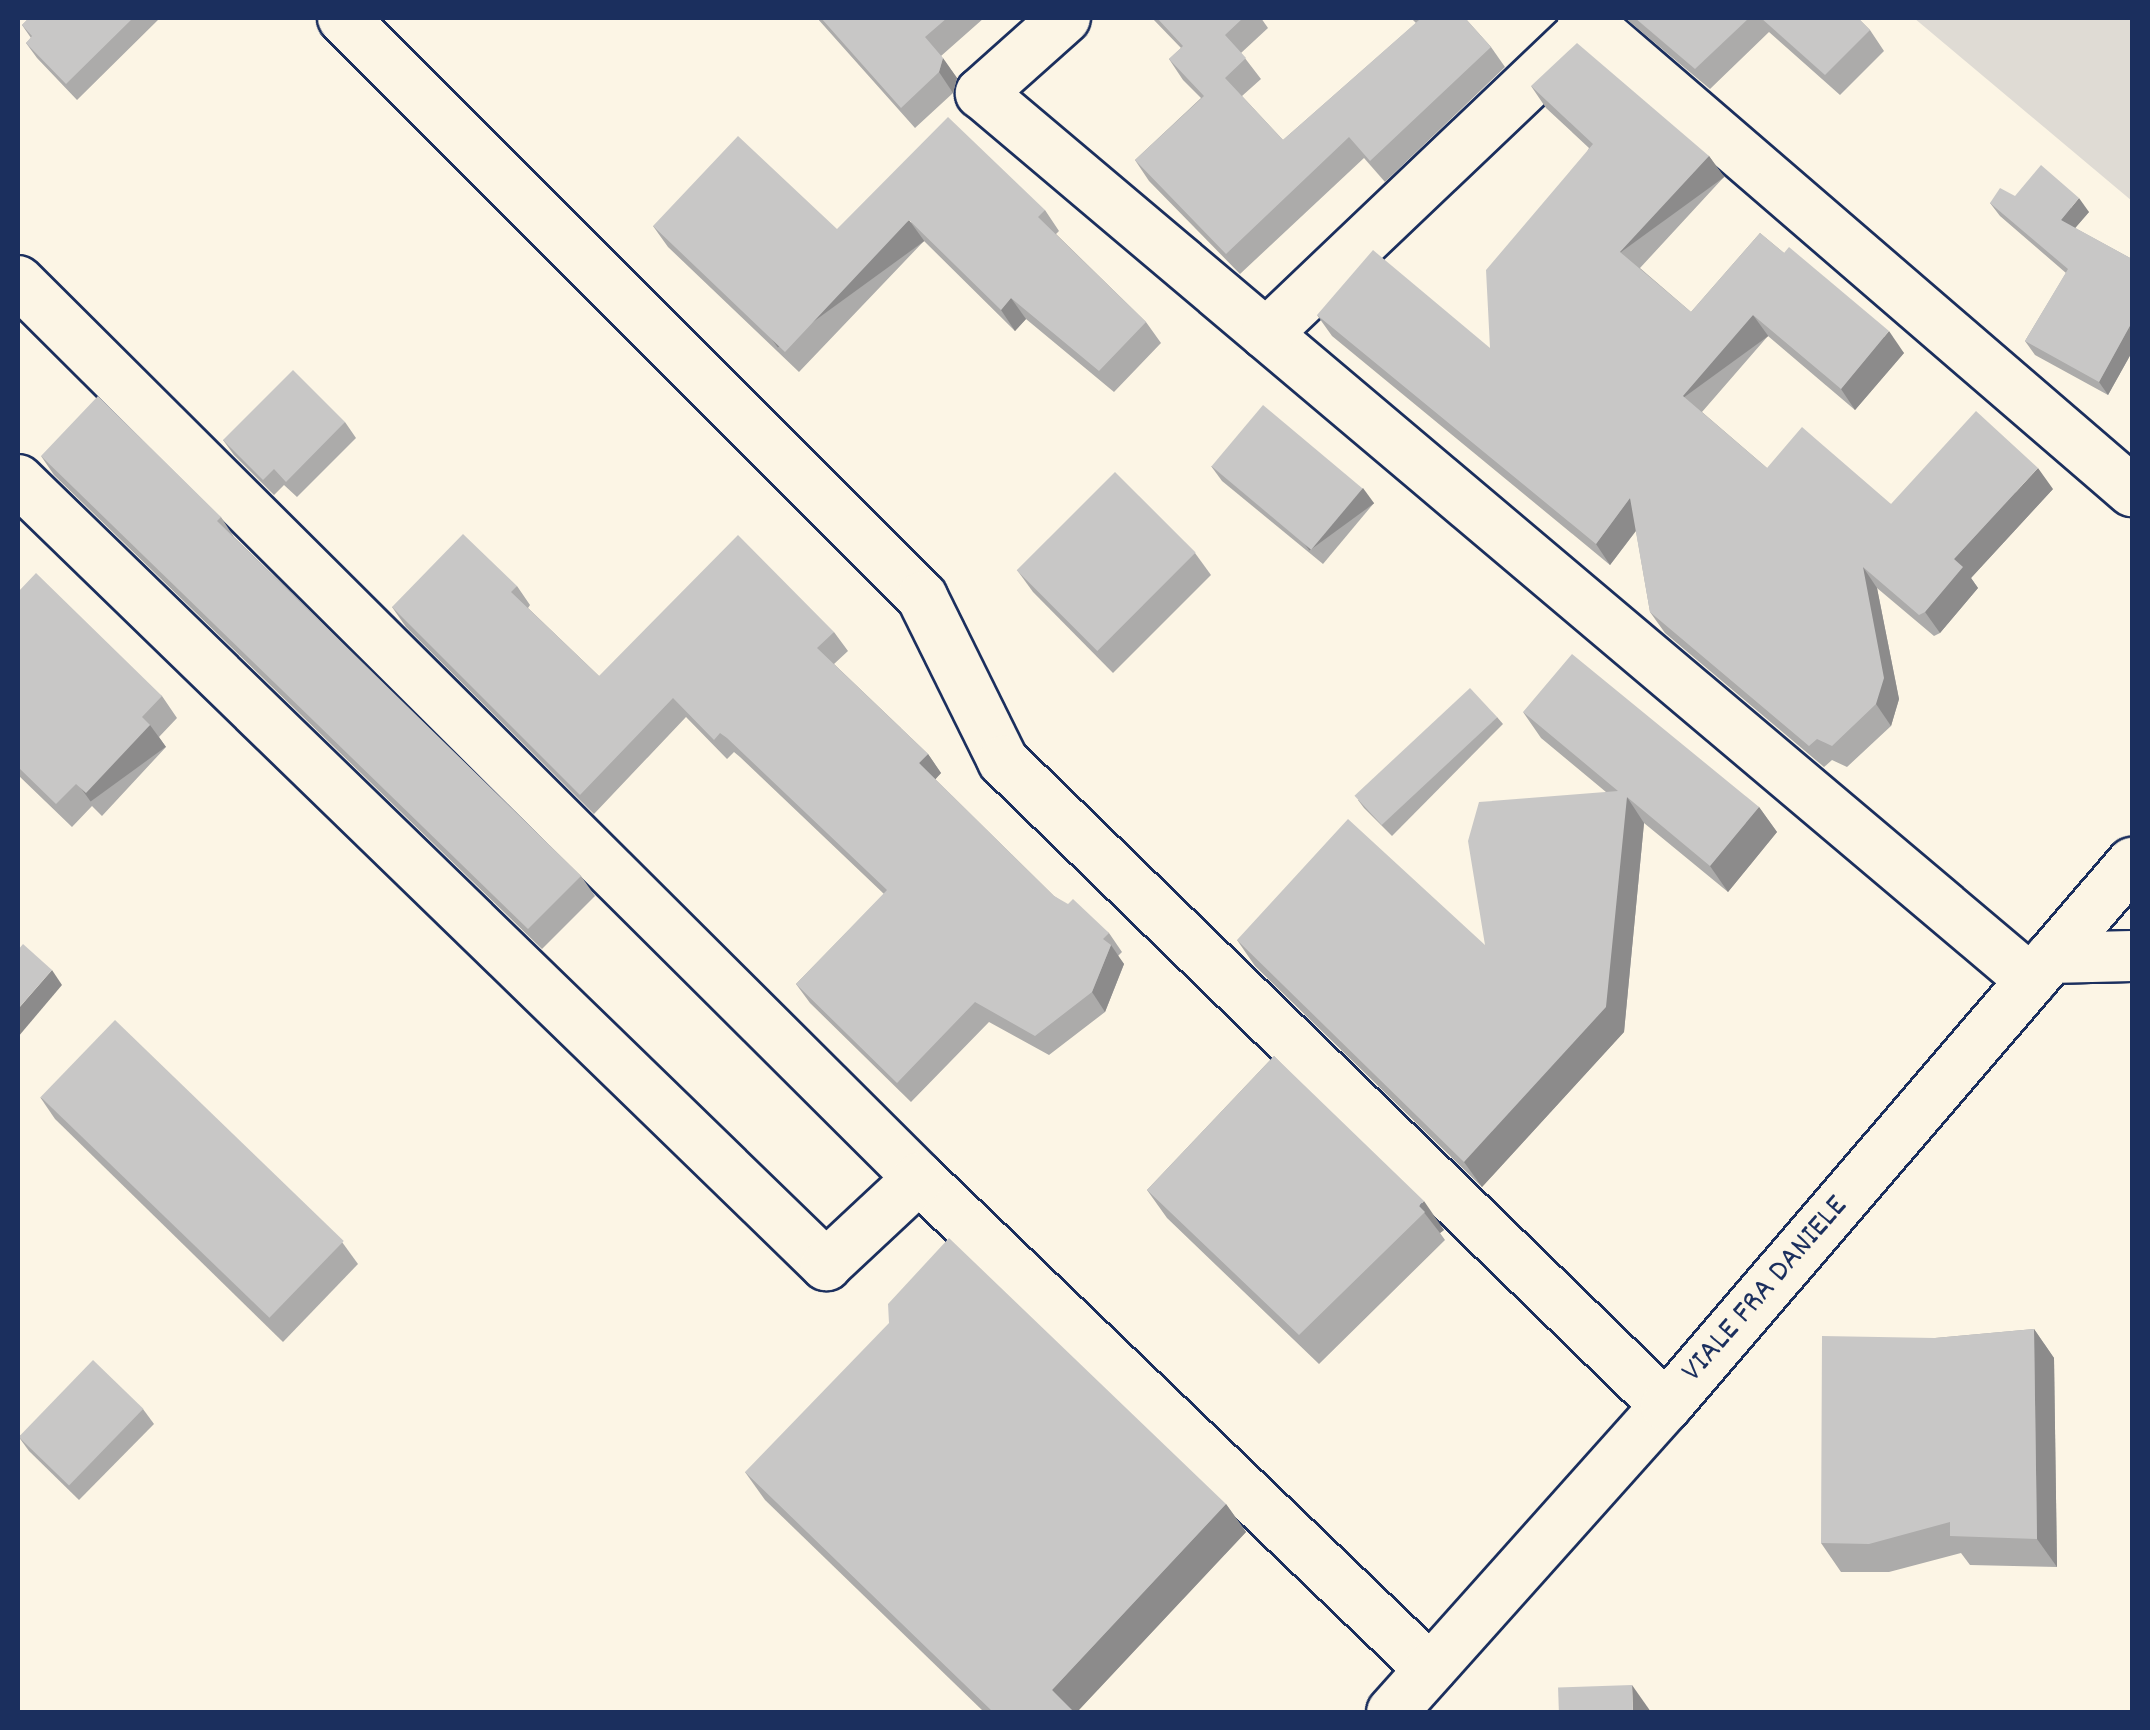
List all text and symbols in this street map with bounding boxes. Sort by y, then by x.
street label: VIALE FRA DANIELE [1675,1189,1857,1391]

